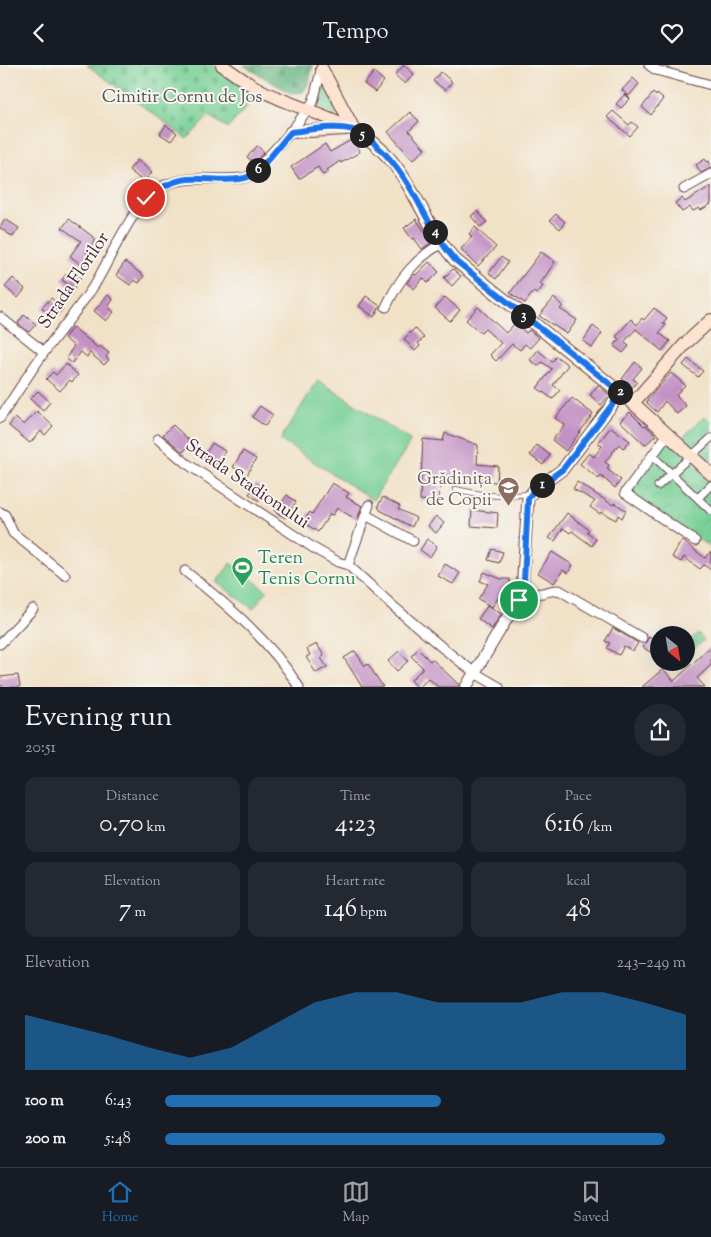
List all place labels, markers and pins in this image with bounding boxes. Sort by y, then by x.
pin: 5 [350,123,374,147]
pin: 6 [246,157,270,183]
pin [125,177,167,219]
pin: 4 [422,219,448,245]
pin: 3 [510,303,536,329]
pin: 2 [608,379,632,405]
place label: Grădinița de Copii [417,467,492,514]
pin: 1 [530,473,554,497]
school or university icon: Grădinița de Copii [496,476,520,507]
place label: Teren Tenis Cornu [258,546,356,593]
sports icon: Teren Tenis Cornu [230,555,254,586]
pin [498,579,540,621]

